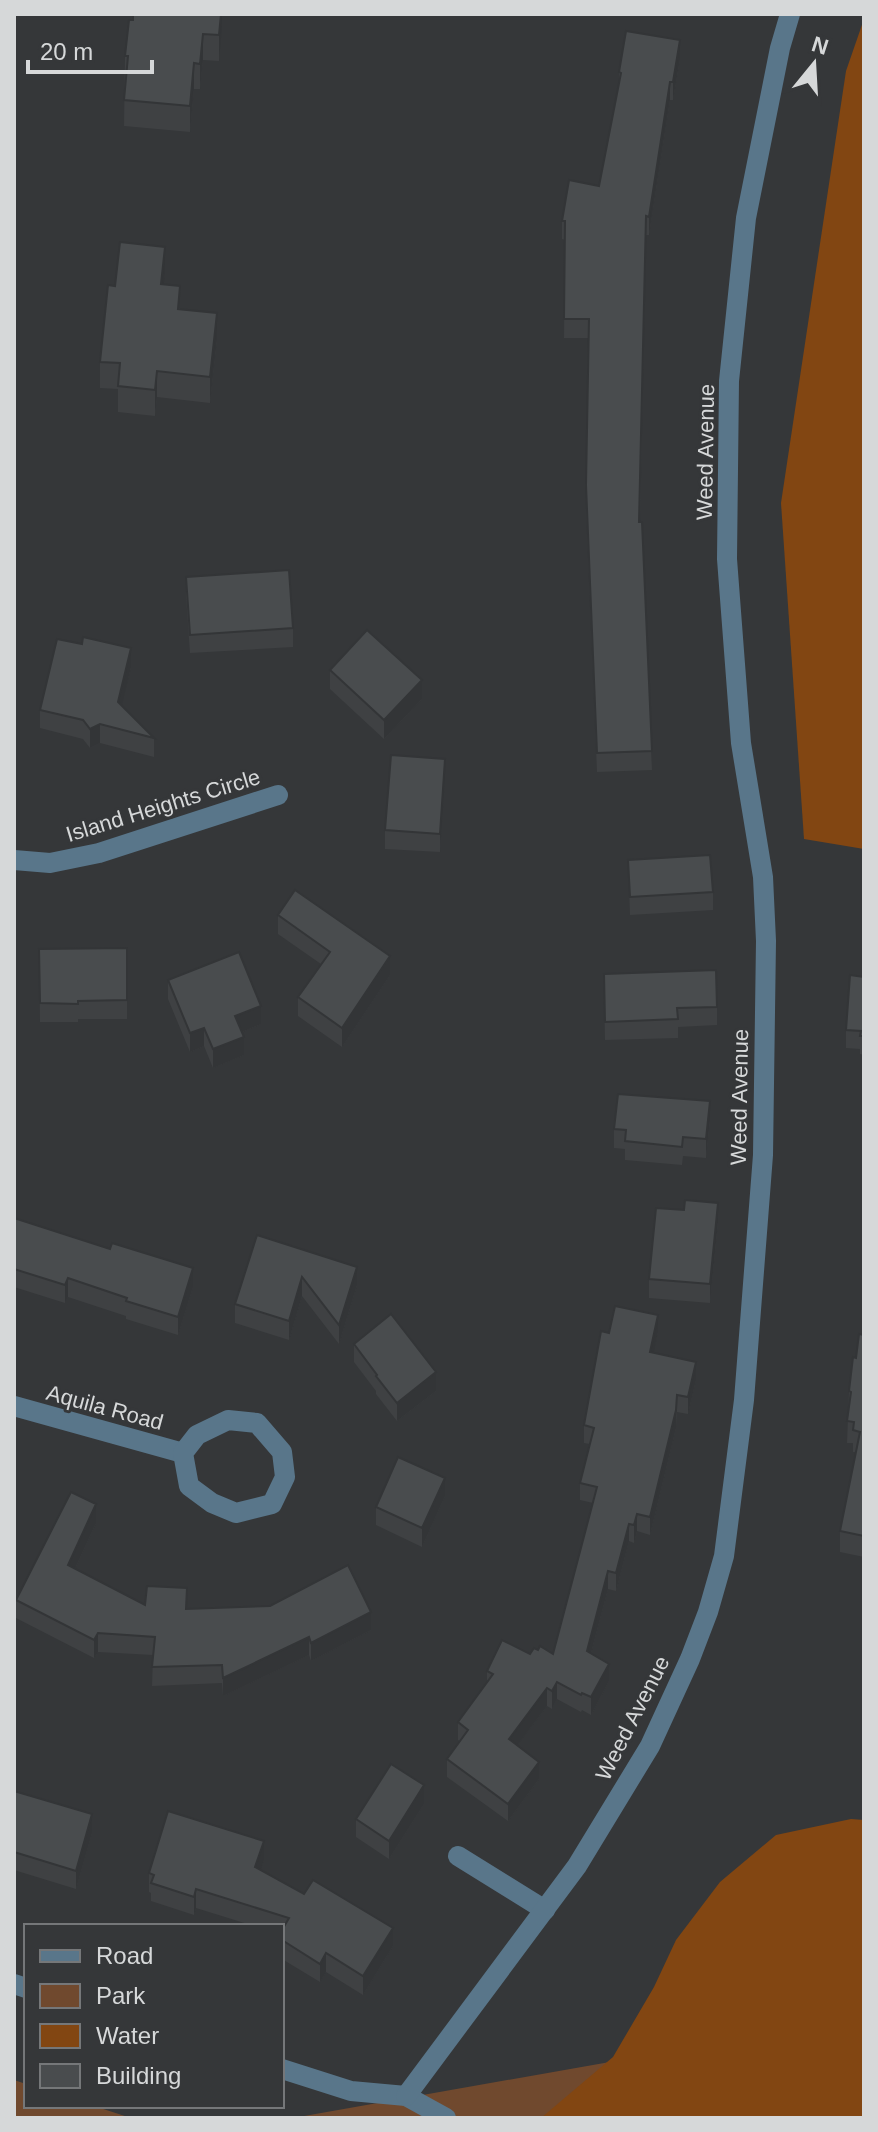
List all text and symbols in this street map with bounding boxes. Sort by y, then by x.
scale bar [28,24,152,74]
north arrow [774,24,854,104]
text: N [809,31,831,60]
text: 20 m [40,38,93,65]
street label: Weed Avenue [692,384,719,520]
street label: Island Heights Circle [63,764,263,847]
street label: Weed Avenue [726,1029,753,1165]
street label: Aquila Road [44,1380,166,1435]
street label: Weed Avenue [590,1652,675,1785]
legend [24,1924,284,2108]
text: Road [96,1942,153,1969]
text: Park [96,1982,146,2009]
text: Water [96,2022,159,2049]
text: Building [96,2062,181,2089]

